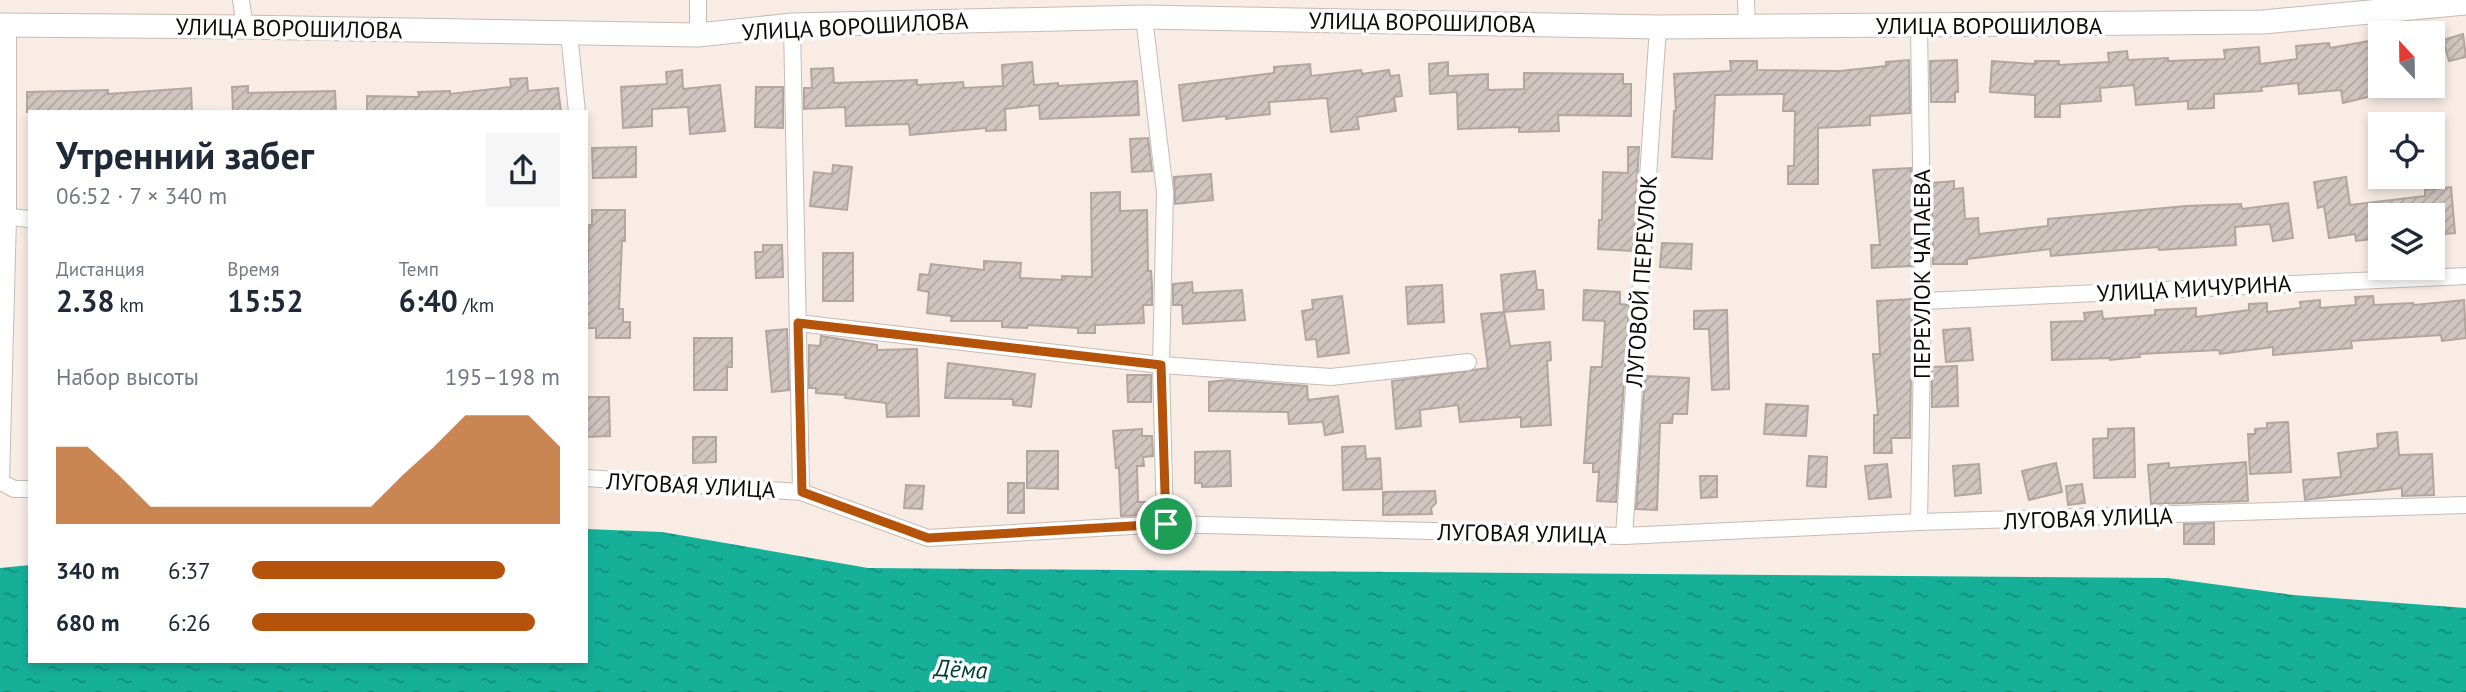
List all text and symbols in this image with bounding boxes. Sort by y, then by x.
street label: УЛИЦА ВОРОШИЛОВА [741,6,969,46]
street label: УЛИЦА ВОРОШИЛОВА [1308,6,1536,38]
street label: УЛИЦА ВОРОШИЛОВА [1876,11,2103,40]
street label: УЛИЦА ВОРОШИЛОВА [175,12,403,44]
north arrow [2368,21,2445,98]
map controls [2368,21,2445,280]
button: locate [2368,112,2445,189]
text: Утренний забег [56,130,314,179]
button: share [486,133,560,207]
street label: ПЕРЕУЛОК ЧАПАЕВА [1907,168,1936,379]
street label: ЛУГОВОЙ ПЕРЕУЛОК [1619,174,1663,389]
text: 06:52 · 7 × 340 m [56,181,227,210]
button: layers [2368,203,2445,280]
text: Дистанция [56,257,144,281]
text: Время [227,257,280,281]
text: Темп [399,257,439,281]
street label: УЛИЦА МИЧУРИНА [2096,268,2292,308]
text: 2.38 [56,281,114,320]
text: 15:52 [227,281,303,320]
text: 6:40 [399,281,458,320]
text: km [114,293,144,317]
text: /km [458,293,494,317]
text: Набор высоты [56,362,199,391]
text: 195–198 m [445,362,560,391]
street label: ЛУГОВАЯ УЛИЦА [605,466,777,504]
pin [1136,494,1196,554]
street label: ЛУГОВАЯ УЛИЦА [2002,501,2174,535]
icon: arrive [1147,505,1185,543]
street label: ЛУГОВАЯ УЛИЦА [1436,517,1607,549]
text: 340 m [56,556,119,585]
text: 6:37 [168,556,211,585]
text: 680 m [56,608,119,637]
text: 6:26 [168,608,211,637]
water label: Дёма [932,652,989,686]

